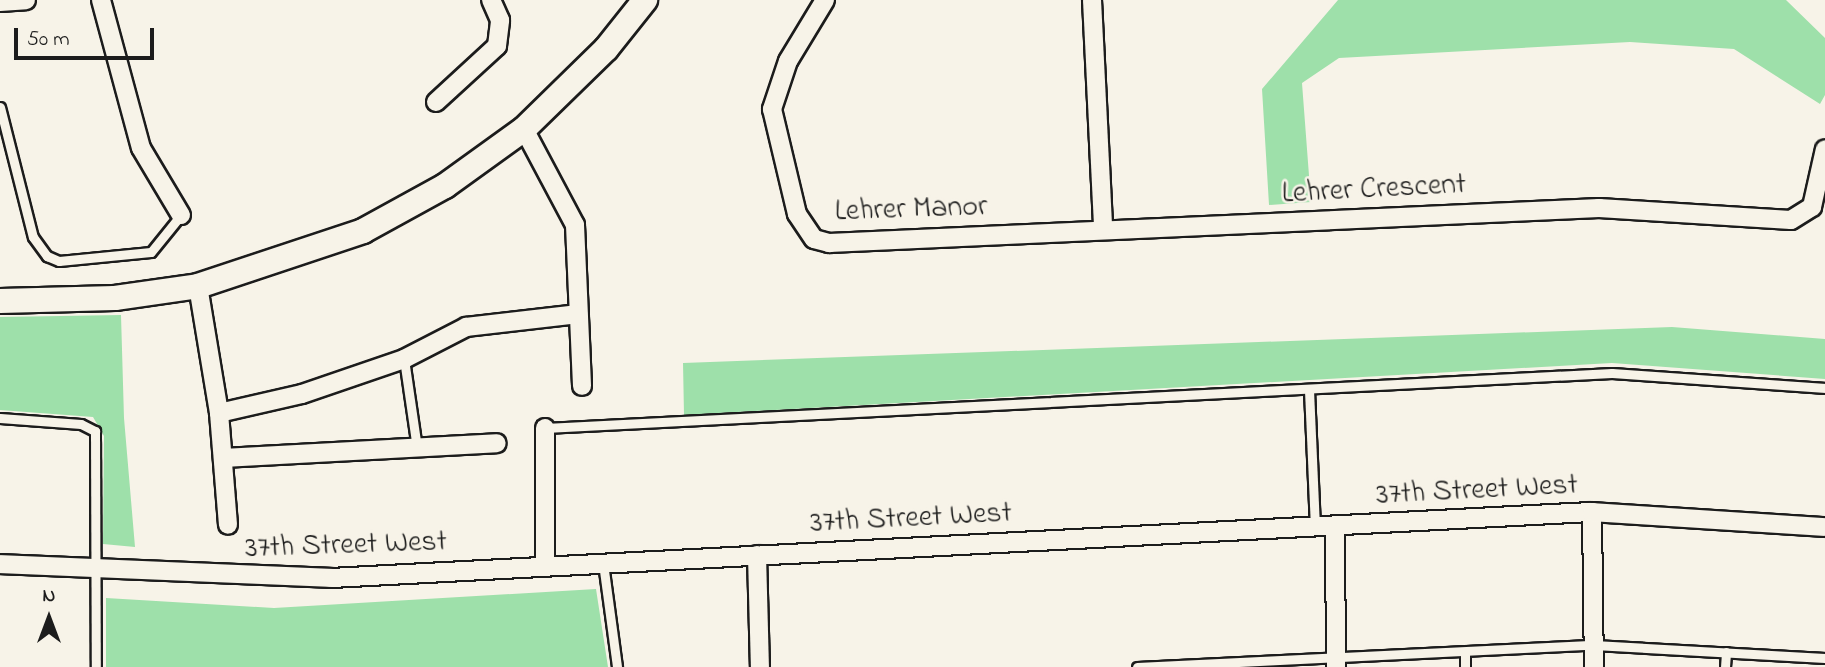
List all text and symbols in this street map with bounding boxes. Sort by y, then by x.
scale bar [18,14,158,58]
text: 50 m [27,25,70,55]
street label: Lehrer Crescent [1281,167,1467,213]
street label: Lehrer Manor [834,189,988,231]
street label: 37th Street West [1375,468,1579,514]
street label: 37th Street West [809,496,1013,542]
street label: 37th Street West [245,524,447,568]
north arrow [14,583,84,653]
text: N [43,583,55,610]

